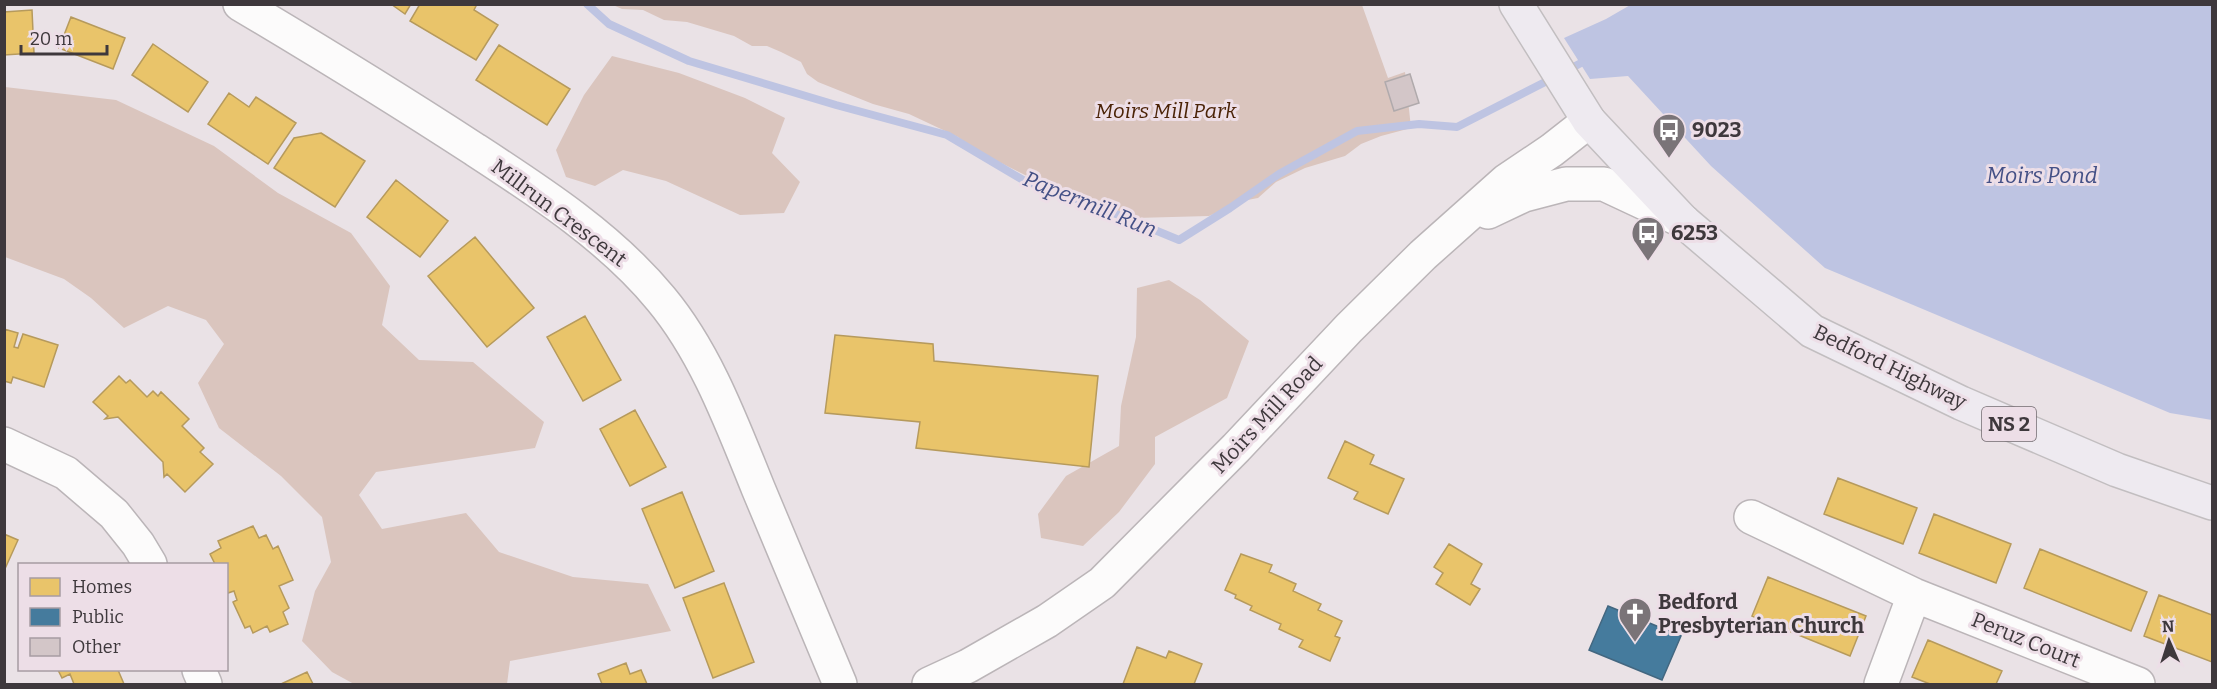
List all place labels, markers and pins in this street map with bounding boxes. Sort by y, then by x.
bus stop icon: 9023 [1651,112,1687,159]
place label: 9023 [1692,117,1742,143]
bus stop icon: 6253 [1630,215,1666,262]
place label: 6253 [1671,220,1718,246]
place label: Bedford Presbyterian Church [1658,589,1865,639]
church icon: Bedford Presbyterian Church [1617,596,1653,643]

